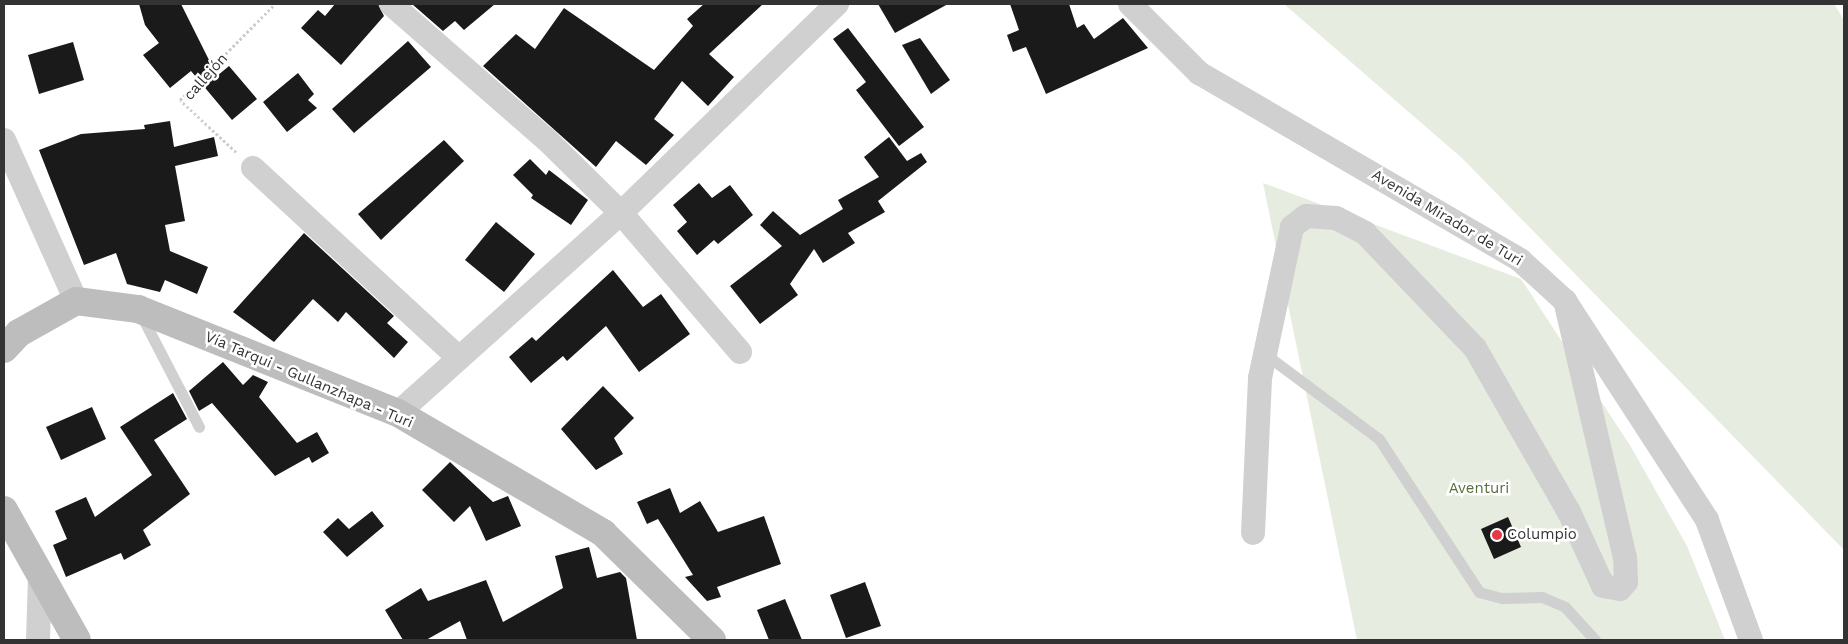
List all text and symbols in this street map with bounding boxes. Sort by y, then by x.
street label: callejón [180,50,232,104]
street label: Avenida Mirador de Turi [1368,166,1526,270]
street label: Vía Tarqui - Gullanzhapa - Turi [202,328,416,432]
park label: Aventuri [1449,480,1509,498]
place label: Columpio [1507,526,1577,544]
marker: Columpio [1491,529,1503,541]

